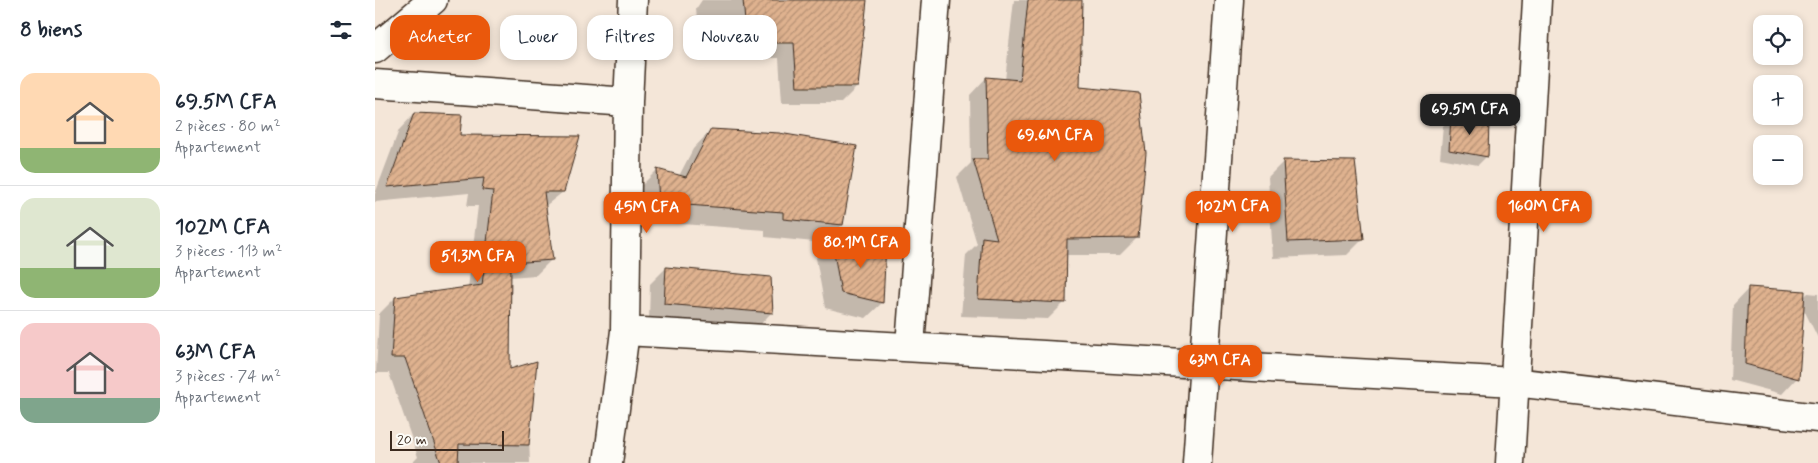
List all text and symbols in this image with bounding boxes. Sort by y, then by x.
chip: Acheter [390,15,490,60]
chip: Louer [500,15,577,60]
chip: Filtres [587,15,673,60]
chip: Nouveau [683,15,777,60]
map controls [1753,15,1803,185]
button: locate [1753,15,1803,65]
text: 8 biens [20,16,82,44]
icon: filters [327,16,355,44]
button: + [1753,75,1803,125]
text: 69.5M CFA [175,88,277,116]
icon: home [60,93,120,153]
pin: 69.5M CFA [1413,94,1527,136]
text: 69.5M CFA [1431,99,1509,120]
text: 2 pièces · 80 m² [175,116,281,137]
pin: 69.6M CFA [998,120,1112,162]
text: 69.6M CFA [1017,125,1093,146]
button: − [1753,135,1803,185]
text: Appartement [175,137,261,158]
pin: 102M CFA [1181,190,1285,233]
pin: 160M CFA [1492,190,1596,233]
pin: 45M CFA [601,192,693,234]
text: 102M CFA [1197,196,1269,217]
text: 160M CFA [1508,196,1580,217]
text: 45M CFA [615,197,679,218]
text: 102M CFA [175,213,271,241]
icon: home [60,218,120,278]
pin: 80.1M CFA [804,226,918,269]
text: 80.1M CFA [823,232,899,253]
pin: 51.3M CFA [421,240,535,283]
text: 3 pièces · 113 m² [175,241,282,262]
text: 51.3M CFA [441,246,515,267]
text: Appartement [175,262,261,283]
text: 63M CFA [175,338,256,366]
icon: home [60,343,120,403]
pin: 63M CFA [1174,344,1266,387]
text: 63M CFA [1189,350,1251,371]
text: 3 pièces · 74 m² [175,366,281,387]
text: Appartement [175,387,261,408]
scale bar [390,428,504,451]
text: 20 m [397,431,427,449]

